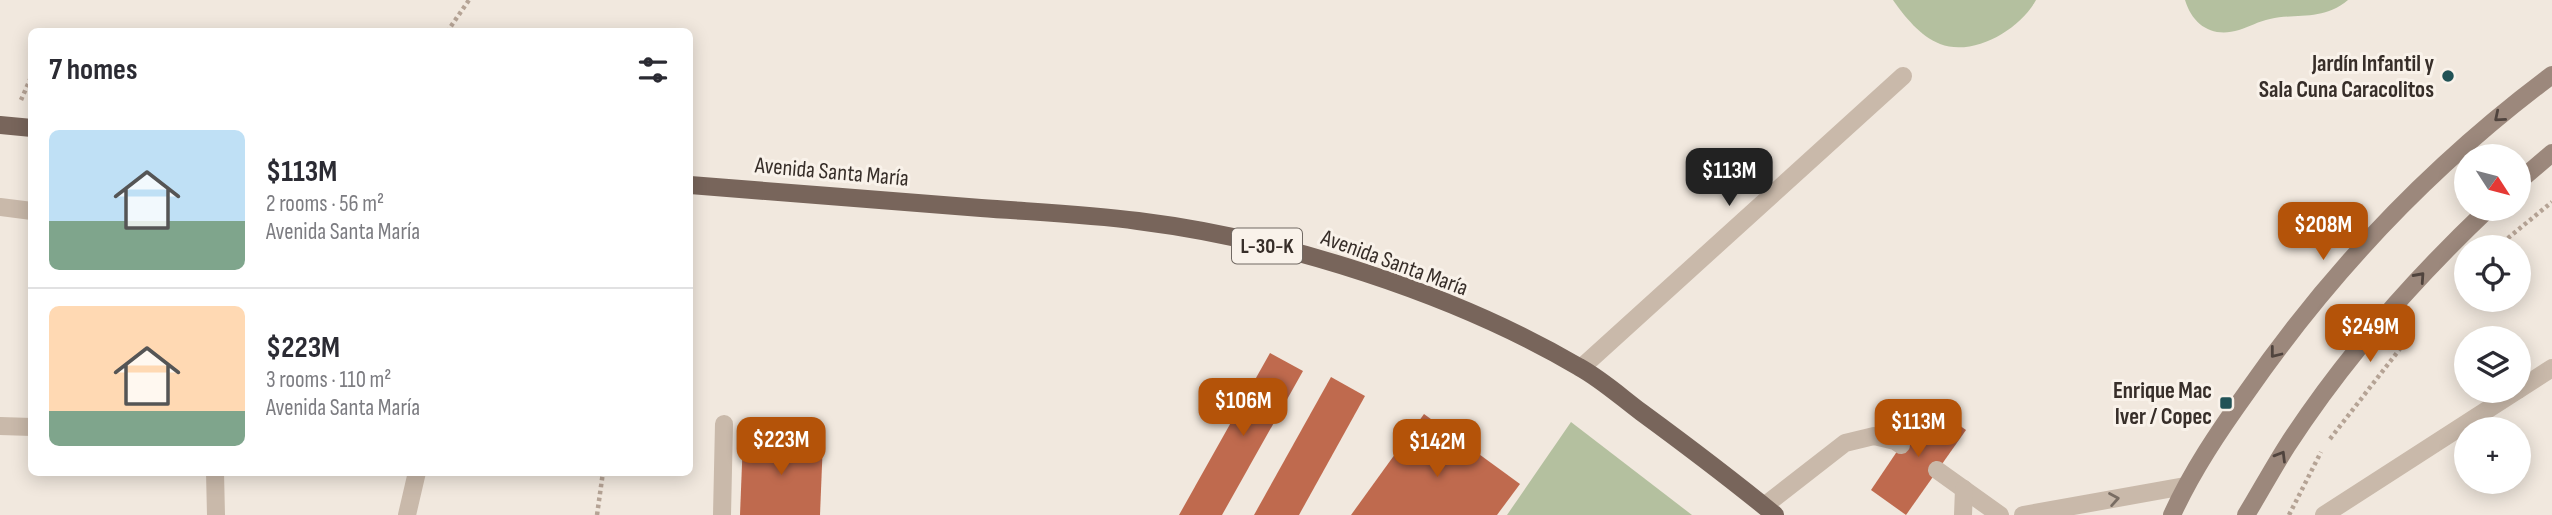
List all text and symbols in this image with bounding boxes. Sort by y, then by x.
place label: Jardín Infantil y Sala Cuna Caracolitos [2259,50,2434,104]
icon: filters [634,51,672,89]
text: 7 homes [49,52,137,88]
marker: Jardín Infantil y Sala Cuna Caracolitos [2440,68,2456,84]
one-way arrow [2494,109,2507,121]
north arrow [2454,144,2530,220]
map controls [2454,144,2531,494]
pin: $113M [1680,148,1778,208]
street label: Avenida Santa María [753,151,910,193]
text: $113M [266,154,337,190]
text: $113M [1702,157,1756,185]
icon: home [105,158,189,242]
text: 2 rooms · 56 m² [266,190,384,218]
pin: $208M [2274,202,2372,262]
text: $208M [2294,211,2352,239]
text: Avenida Santa María [266,218,420,246]
street label: Avenida Santa María [1317,223,1472,302]
road number: L-30-K [1232,229,1302,264]
button: locate [2454,235,2531,312]
one-way arrow [2412,272,2424,285]
pin: $249M [2321,304,2419,364]
text: $249M [2341,313,2399,341]
button: layers [2454,326,2531,403]
text: $223M [266,330,340,366]
icon: home [105,334,189,418]
one-way arrow [2271,345,2284,357]
text: 3 rooms · 110 m² [266,366,391,394]
place label: Enrique Mac Iver / Copec [2113,377,2212,431]
pin: $106M [1194,378,1292,438]
text: $106M [1214,387,1272,415]
text: Avenida Santa María [266,394,420,422]
marker: Enrique Mac Iver / Copec [2218,395,2234,411]
pin: $113M [1869,400,1967,459]
text: $113M [1891,408,1945,436]
button: + [2454,417,2531,494]
pin: $223M [732,418,830,477]
pin: $142M [1388,420,1486,479]
text: $223M [753,426,809,454]
text: $142M [1409,428,1465,456]
one-way arrow [2273,451,2286,464]
one-way arrow [2108,492,2120,507]

